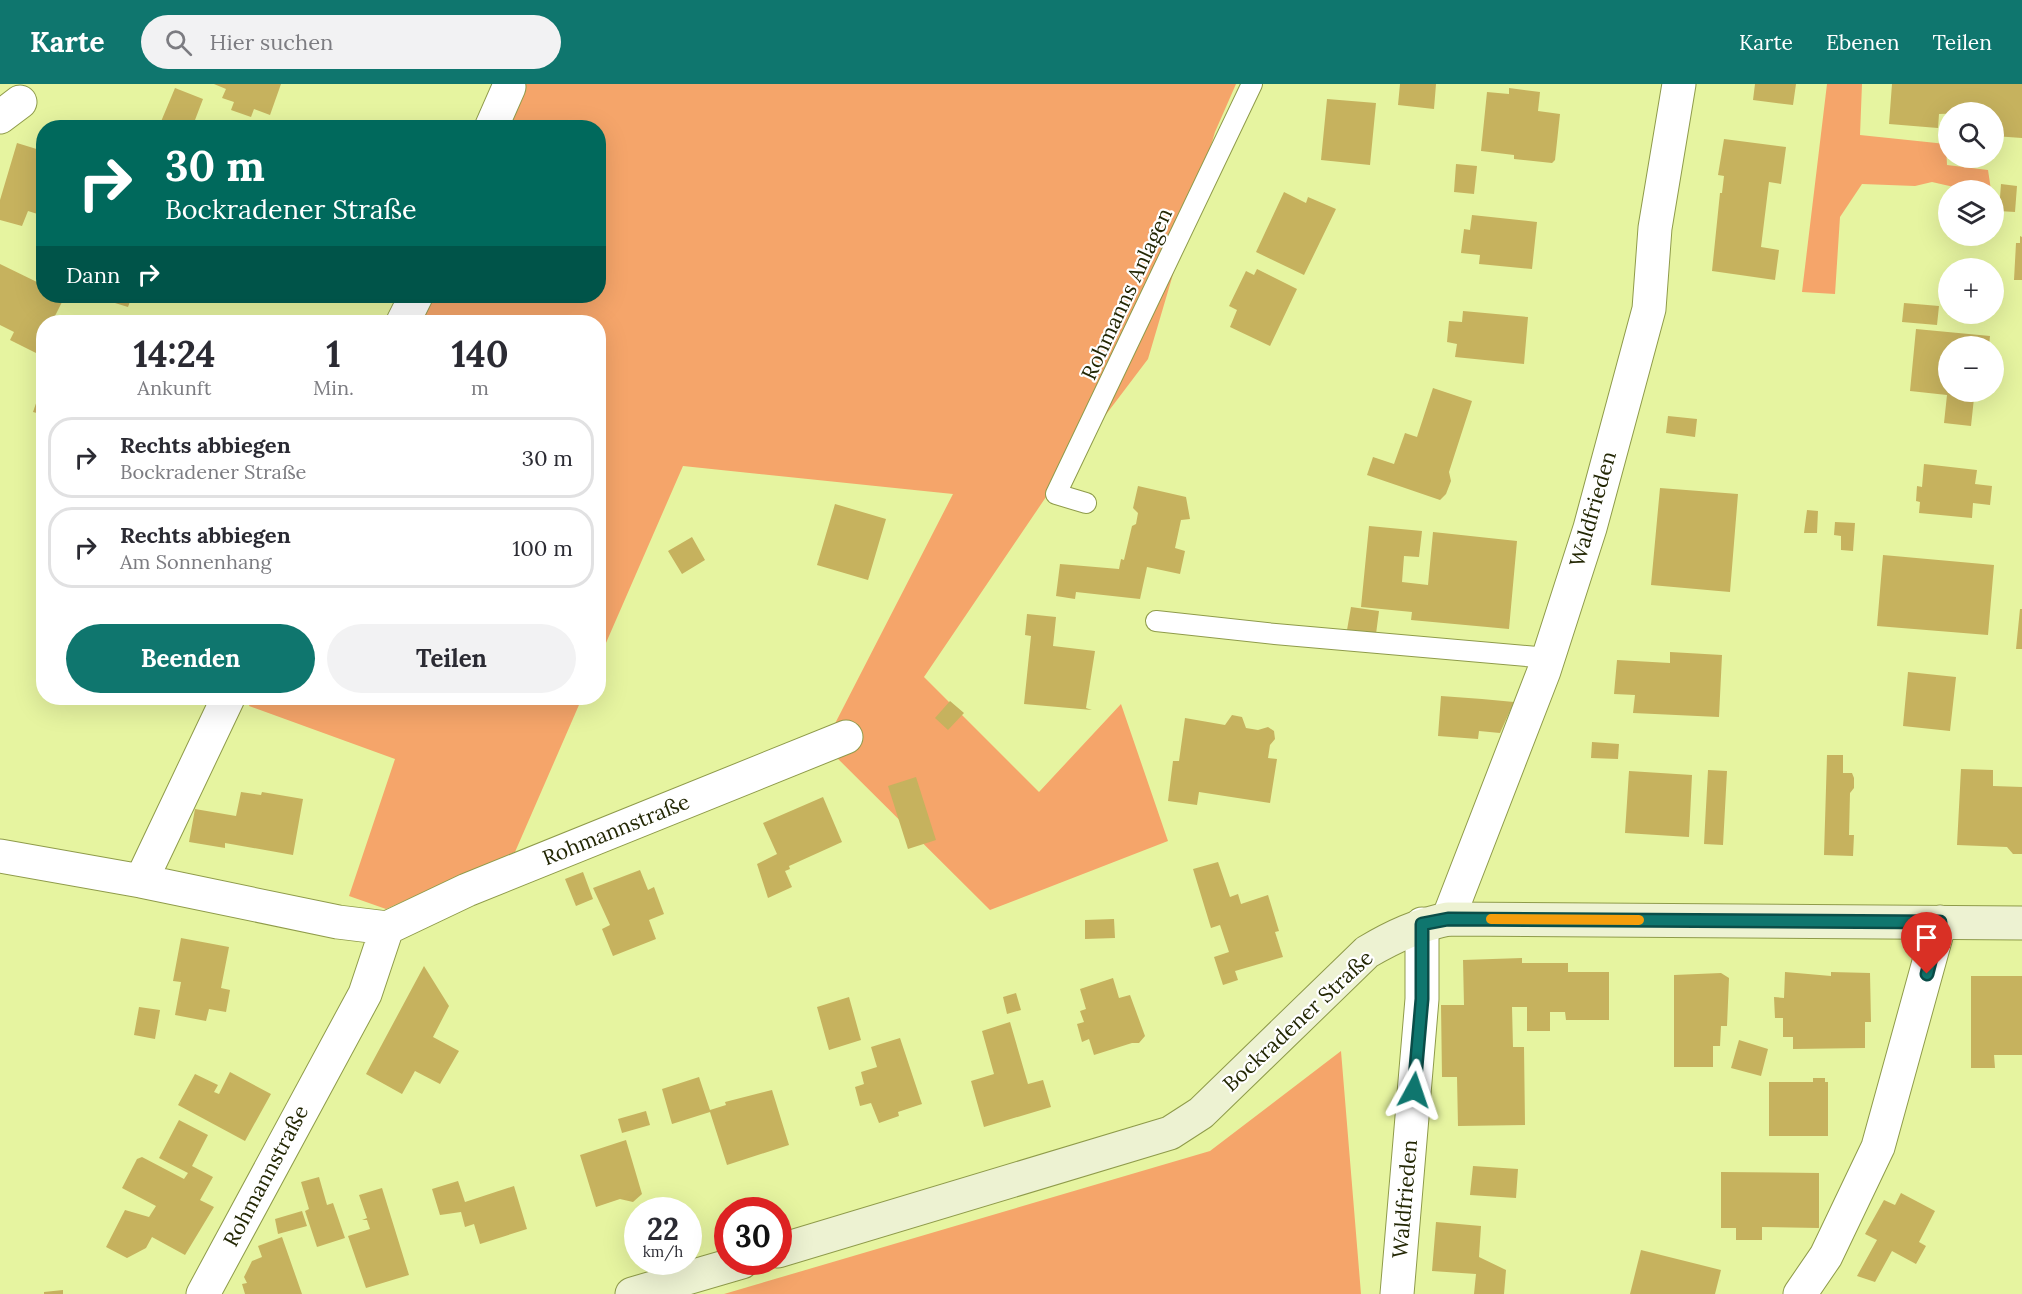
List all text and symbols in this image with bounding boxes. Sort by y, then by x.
search box [141,15,561,69]
text: Karte [30,24,105,60]
icon: search [162,26,195,59]
text: Hier suchen [210,28,333,56]
text: Karte [1739,29,1793,56]
text: Ebenen [1826,29,1899,56]
text: Teilen [1932,29,1992,56]
map controls [1938,102,2004,402]
button: search [1938,102,2004,168]
text: 30 m [165,139,265,193]
icon: right [66,144,144,222]
button: layers [1938,180,2004,246]
text: Bockradener Straße [165,192,417,226]
street label: Rohmanns Anlagen [1075,203,1178,384]
icon: right [132,258,165,291]
button: + [1938,258,2004,324]
text: Dann [66,261,120,289]
text: 14:24 [133,331,216,377]
text: 1 [326,331,341,377]
text: 140 [451,331,509,377]
button: − [1938,336,2004,402]
text: Ankunft [137,375,212,400]
text: Min. [313,375,354,400]
text: m [471,375,489,400]
text: Rechts abbiegen [120,431,291,459]
icon: right [69,441,102,474]
text: 30 m [522,444,573,472]
street label: Waldfrieden [1563,448,1622,570]
text: Bockradener Straße [120,459,306,484]
text: Rechts abbiegen [120,521,291,549]
icon: right [69,531,102,564]
text: 100 m [512,534,573,562]
text: Am Sonnenhang [120,549,271,574]
button: Beenden [66,624,315,693]
button: Teilen [327,624,576,693]
street label: Rohmannstraße [538,788,693,871]
pin [1901,912,1952,974]
icon: arrive [1910,921,1943,954]
street label: Bockradener Straße [1217,944,1378,1097]
position arrow [1382,1058,1446,1122]
street label: Rohmannstraße [217,1100,314,1251]
street label: Waldfrieden [1386,1138,1423,1260]
speed limit sign: 30 [714,1197,792,1275]
text: 22 [647,1210,679,1248]
text: km/h [643,1242,683,1261]

